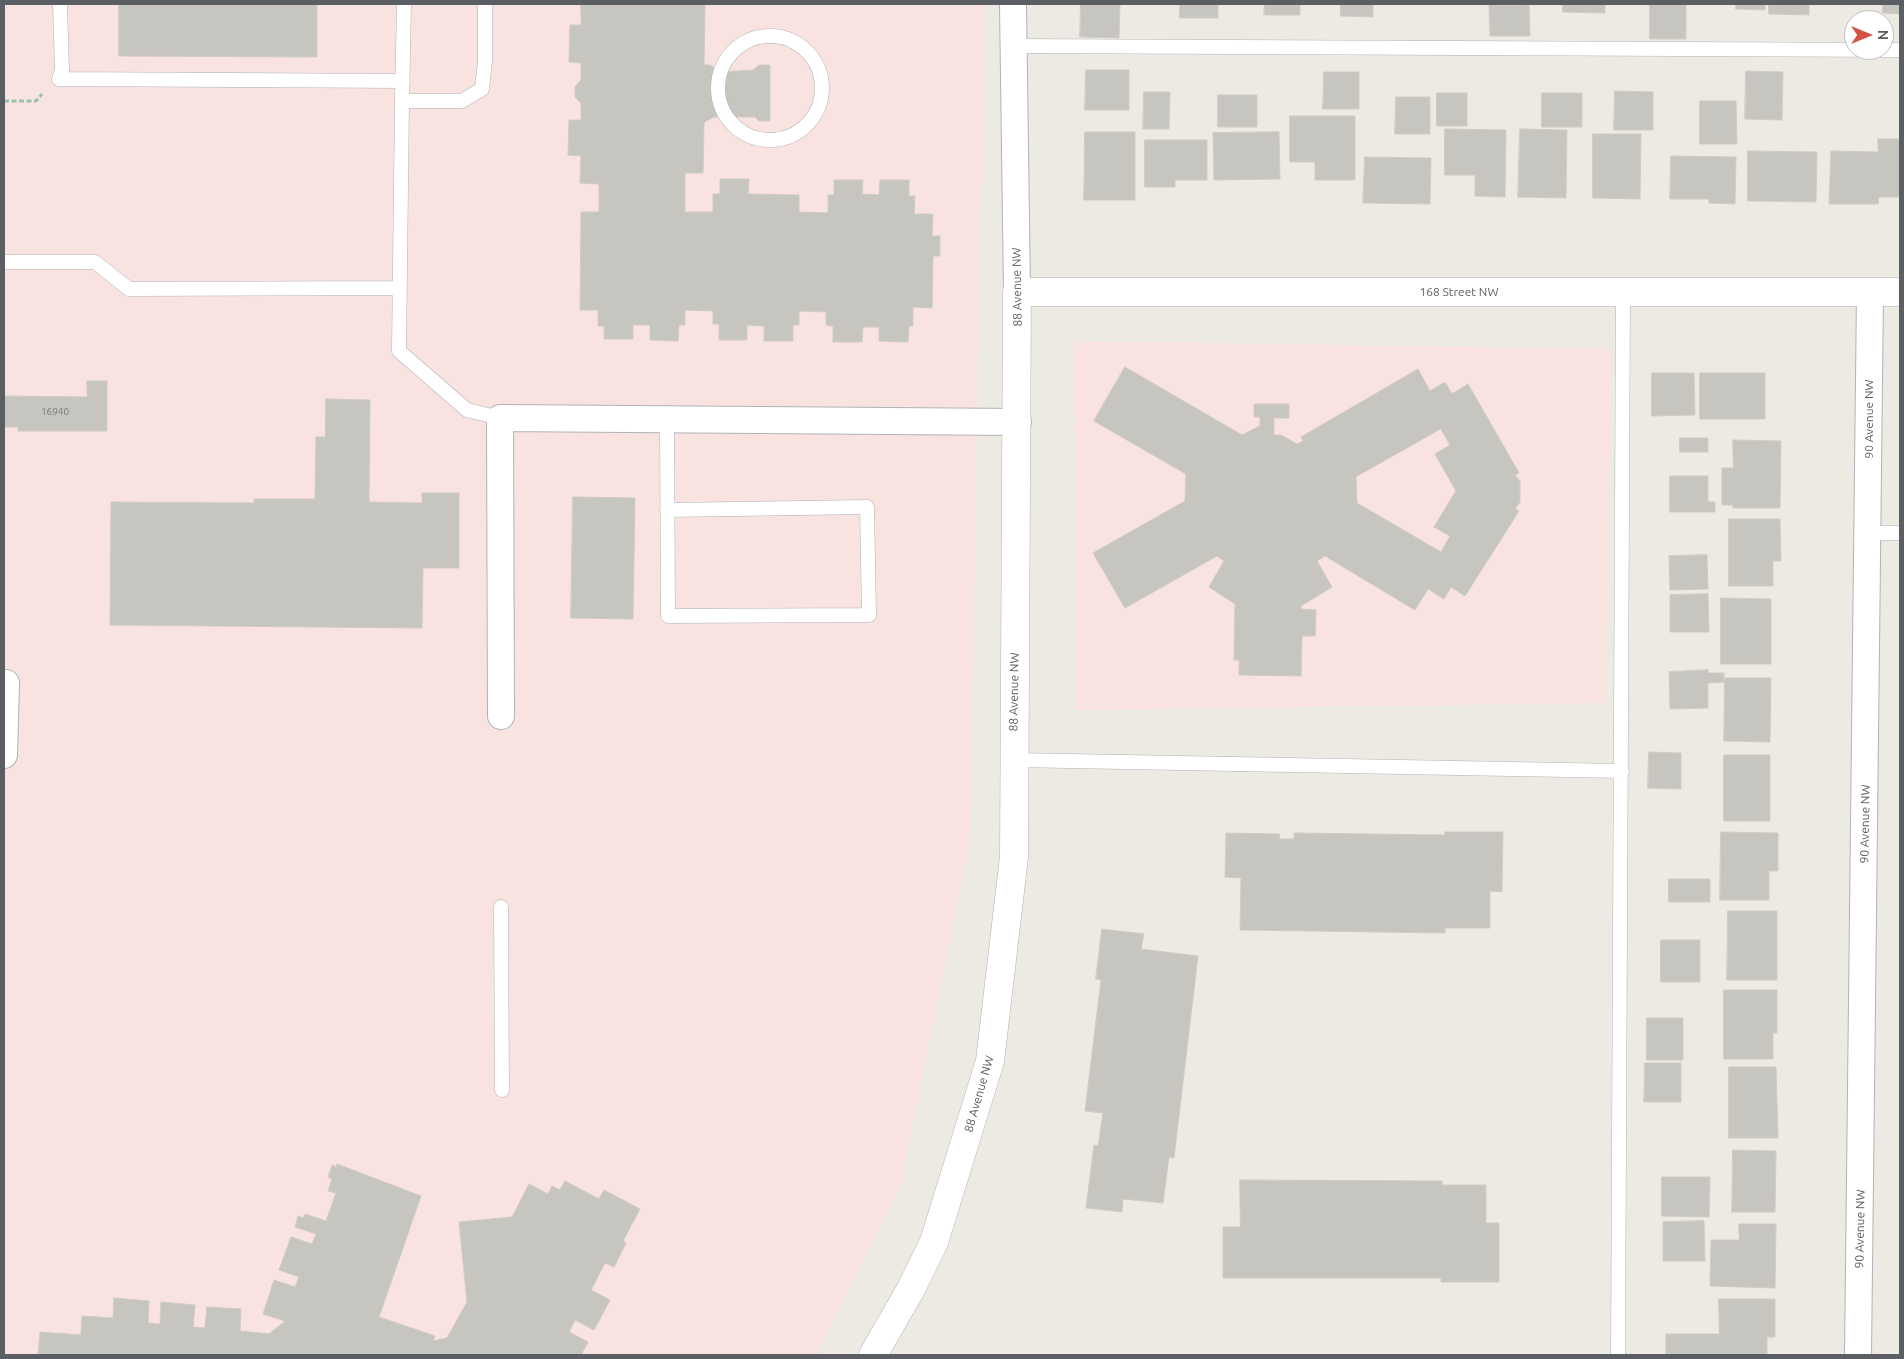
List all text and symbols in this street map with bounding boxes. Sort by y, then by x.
north arrow [1844,10,1894,60]
text: N [1875,30,1891,40]
street label: 88 Avenue NW [1009,247,1025,327]
street label: 168 Street NW [1420,285,1498,299]
street label: 90 Avenue NW [1862,379,1876,459]
house number: 16940 [41,406,69,418]
street label: 88 Avenue NW [1006,652,1022,732]
street label: 90 Avenue NW [1857,784,1873,864]
street label: 88 Avenue NW [961,1054,997,1134]
street label: 90 Avenue NW [1852,1189,1868,1269]

